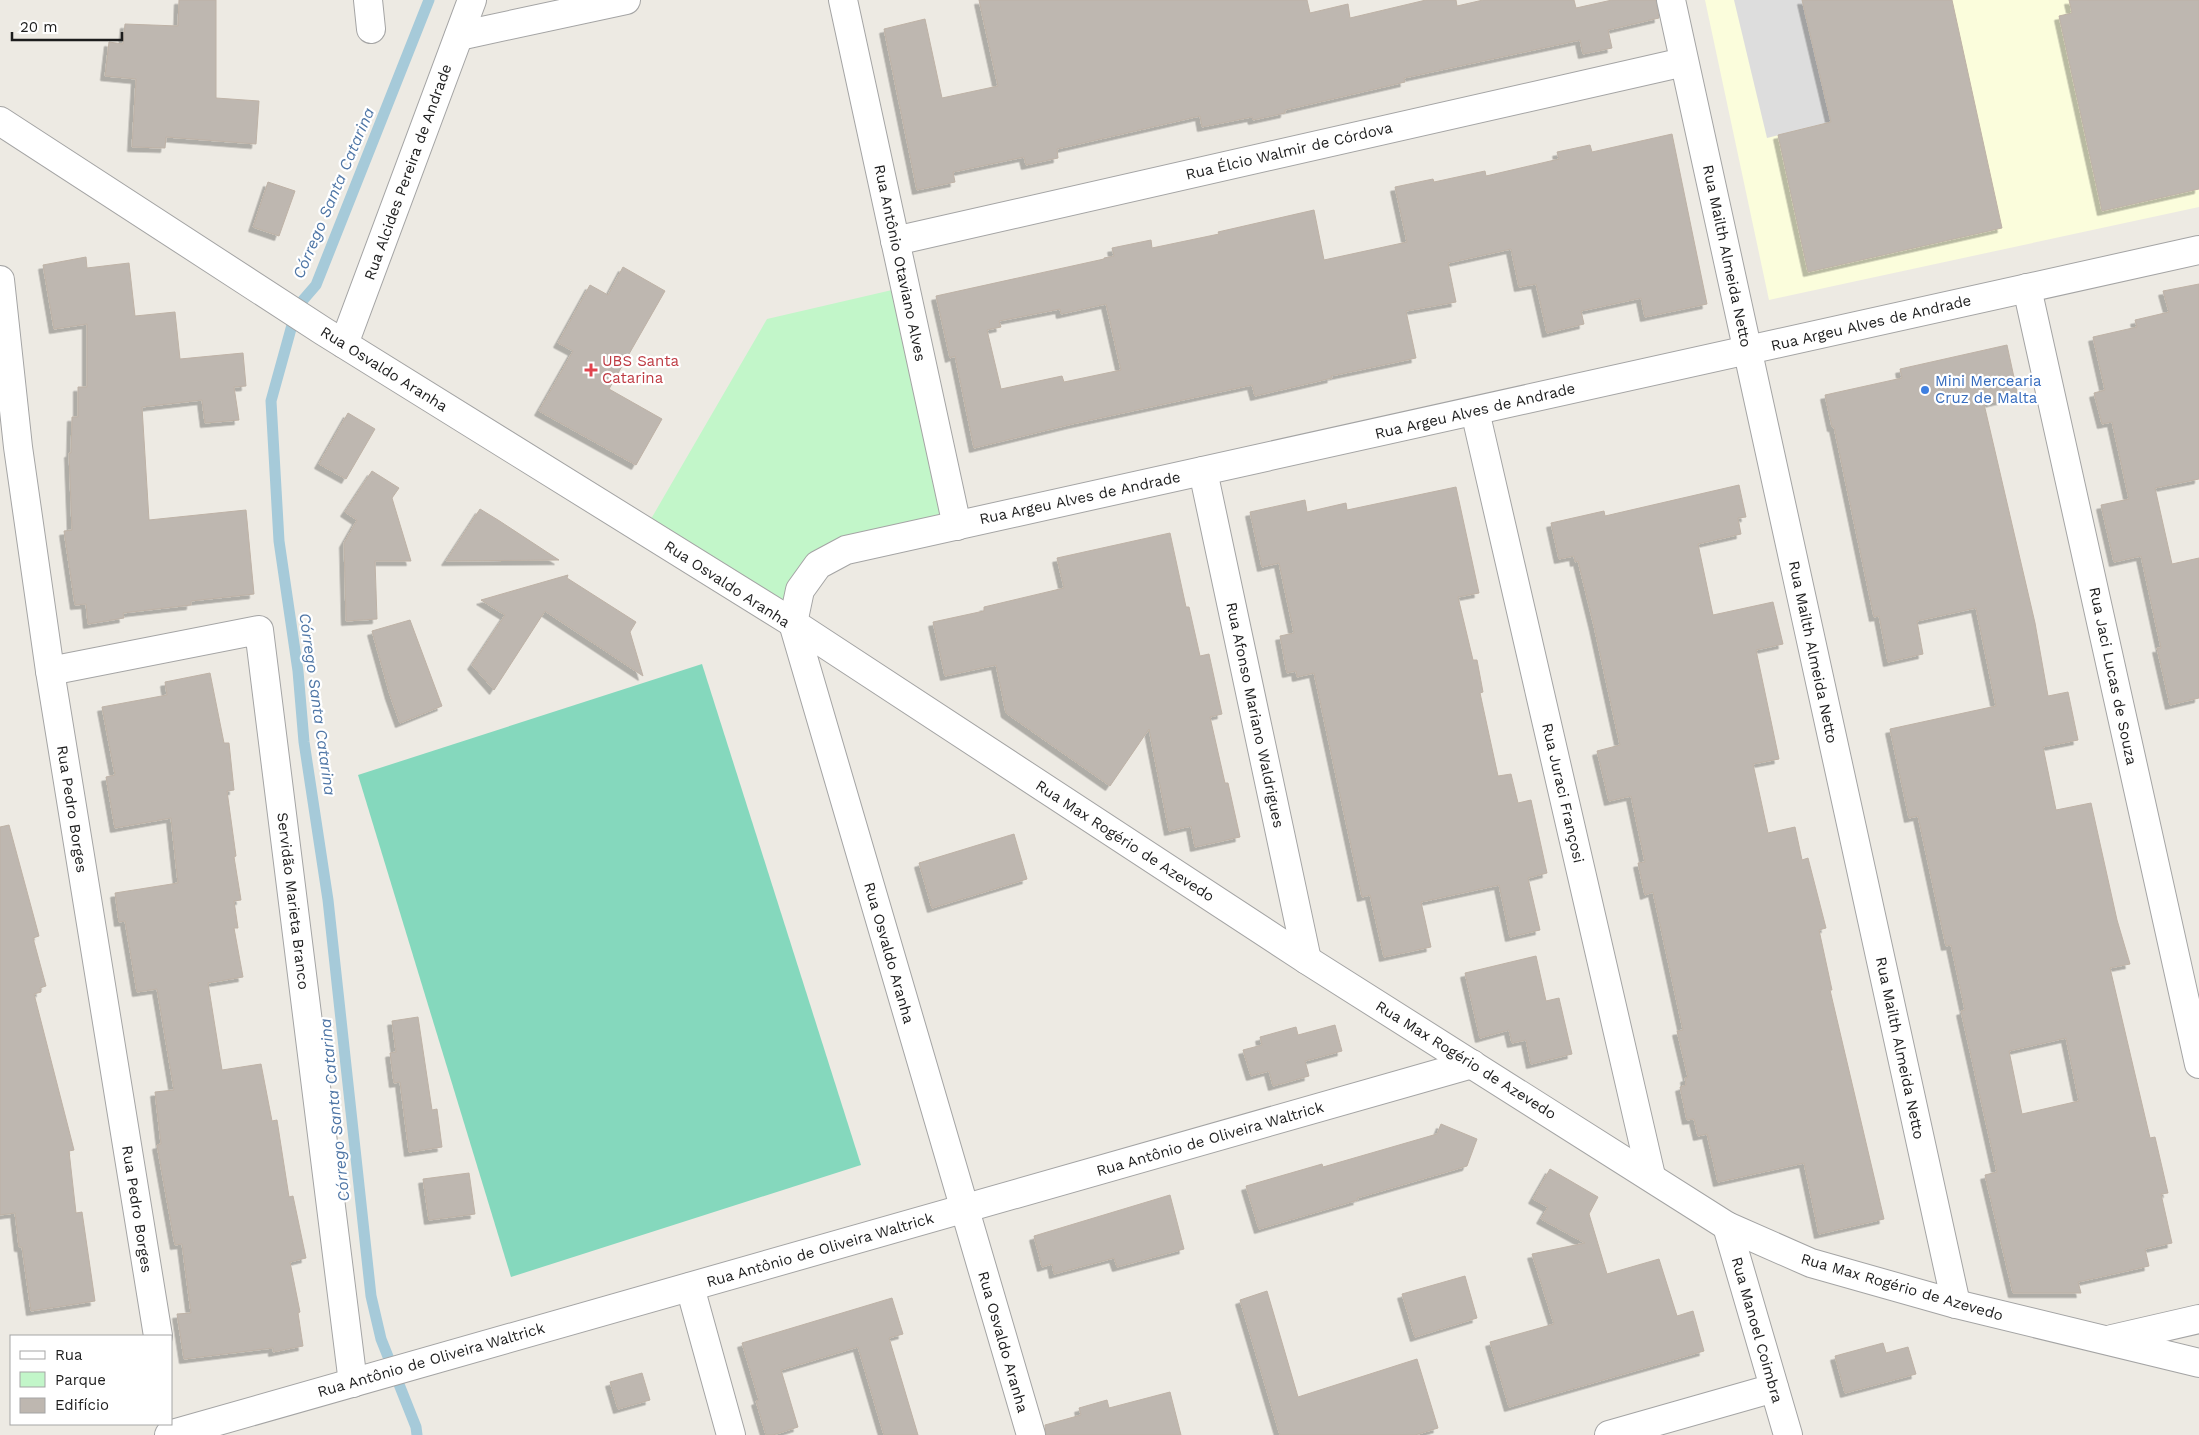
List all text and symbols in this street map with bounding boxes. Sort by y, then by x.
scale bar [12,10,122,42]
text: 20 m [20,18,58,36]
street label: Rua Alcides Pereira de Andrade [360,61,456,283]
water label: Córrego Santa Catarina [289,105,378,282]
street label: Rua Élcio Walmir de Córdova [1184,118,1395,184]
street label: Rua Antônio Otaviano Alves [870,163,930,363]
street label: Rua Mailth Almeida Netto [1699,163,1755,349]
street label: Rua Argeu Alves de Andrade [1769,291,1973,355]
street label: Rua Osvaldo Aranha [317,323,451,416]
place label: UBS Santa Catarina [602,352,680,387]
marker: UBS Santa Catarina [584,363,598,377]
place label: Mini Mercearia Cruz de Malta [1935,372,2042,407]
street label: Rua Argeu Alves de Andrade [1373,379,1577,443]
marker: Mini Mercearia Cruz de Malta [1919,384,1931,396]
street label: Rua Argeu Alves de Andrade [978,468,1182,528]
street label: Rua Osvaldo Aranha [661,537,794,632]
street label: Rua Mailth Almeida Netto [1785,559,1841,745]
street label: Rua Jaci Lucas de Souza [2085,585,2141,767]
street label: Rua Afonso Mariano Waldrigues [1222,600,1288,830]
water label: Córrego Santa Catarina [295,612,340,797]
street label: Rua Juraci Françosi [1538,721,1588,865]
street label: Rua Pedro Borges [53,744,91,874]
street label: Rua Max Rogério de Azevedo [1032,776,1218,906]
street label: Servidão Marieta Branco [273,811,313,991]
street label: Rua Osvaldo Aranha [860,880,918,1026]
street label: Rua Mailth Almeida Netto [1872,955,1928,1141]
street label: Rua Max Rogério de Azevedo [1372,997,1560,1123]
water label: Córrego Santa Catarina [315,1017,354,1202]
street label: Rua Antônio de Oliveira Waltrick [1094,1098,1326,1180]
street label: Rua Pedro Borges [118,1144,156,1274]
street label: Rua Antônio de Oliveira Waltrick [704,1209,936,1291]
street label: Rua Max Rogério de Azevedo [1799,1249,2005,1325]
street label: Rua Manoel Coimbra [1728,1255,1787,1406]
street label: Rua Osvaldo Aranha [974,1269,1032,1415]
street label: Rua Antônio de Oliveira Waltrick [315,1319,547,1401]
legend [10,1335,172,1425]
text: Rua [55,1346,83,1364]
text: Parque [55,1371,106,1389]
text: Edifício [55,1396,109,1414]

